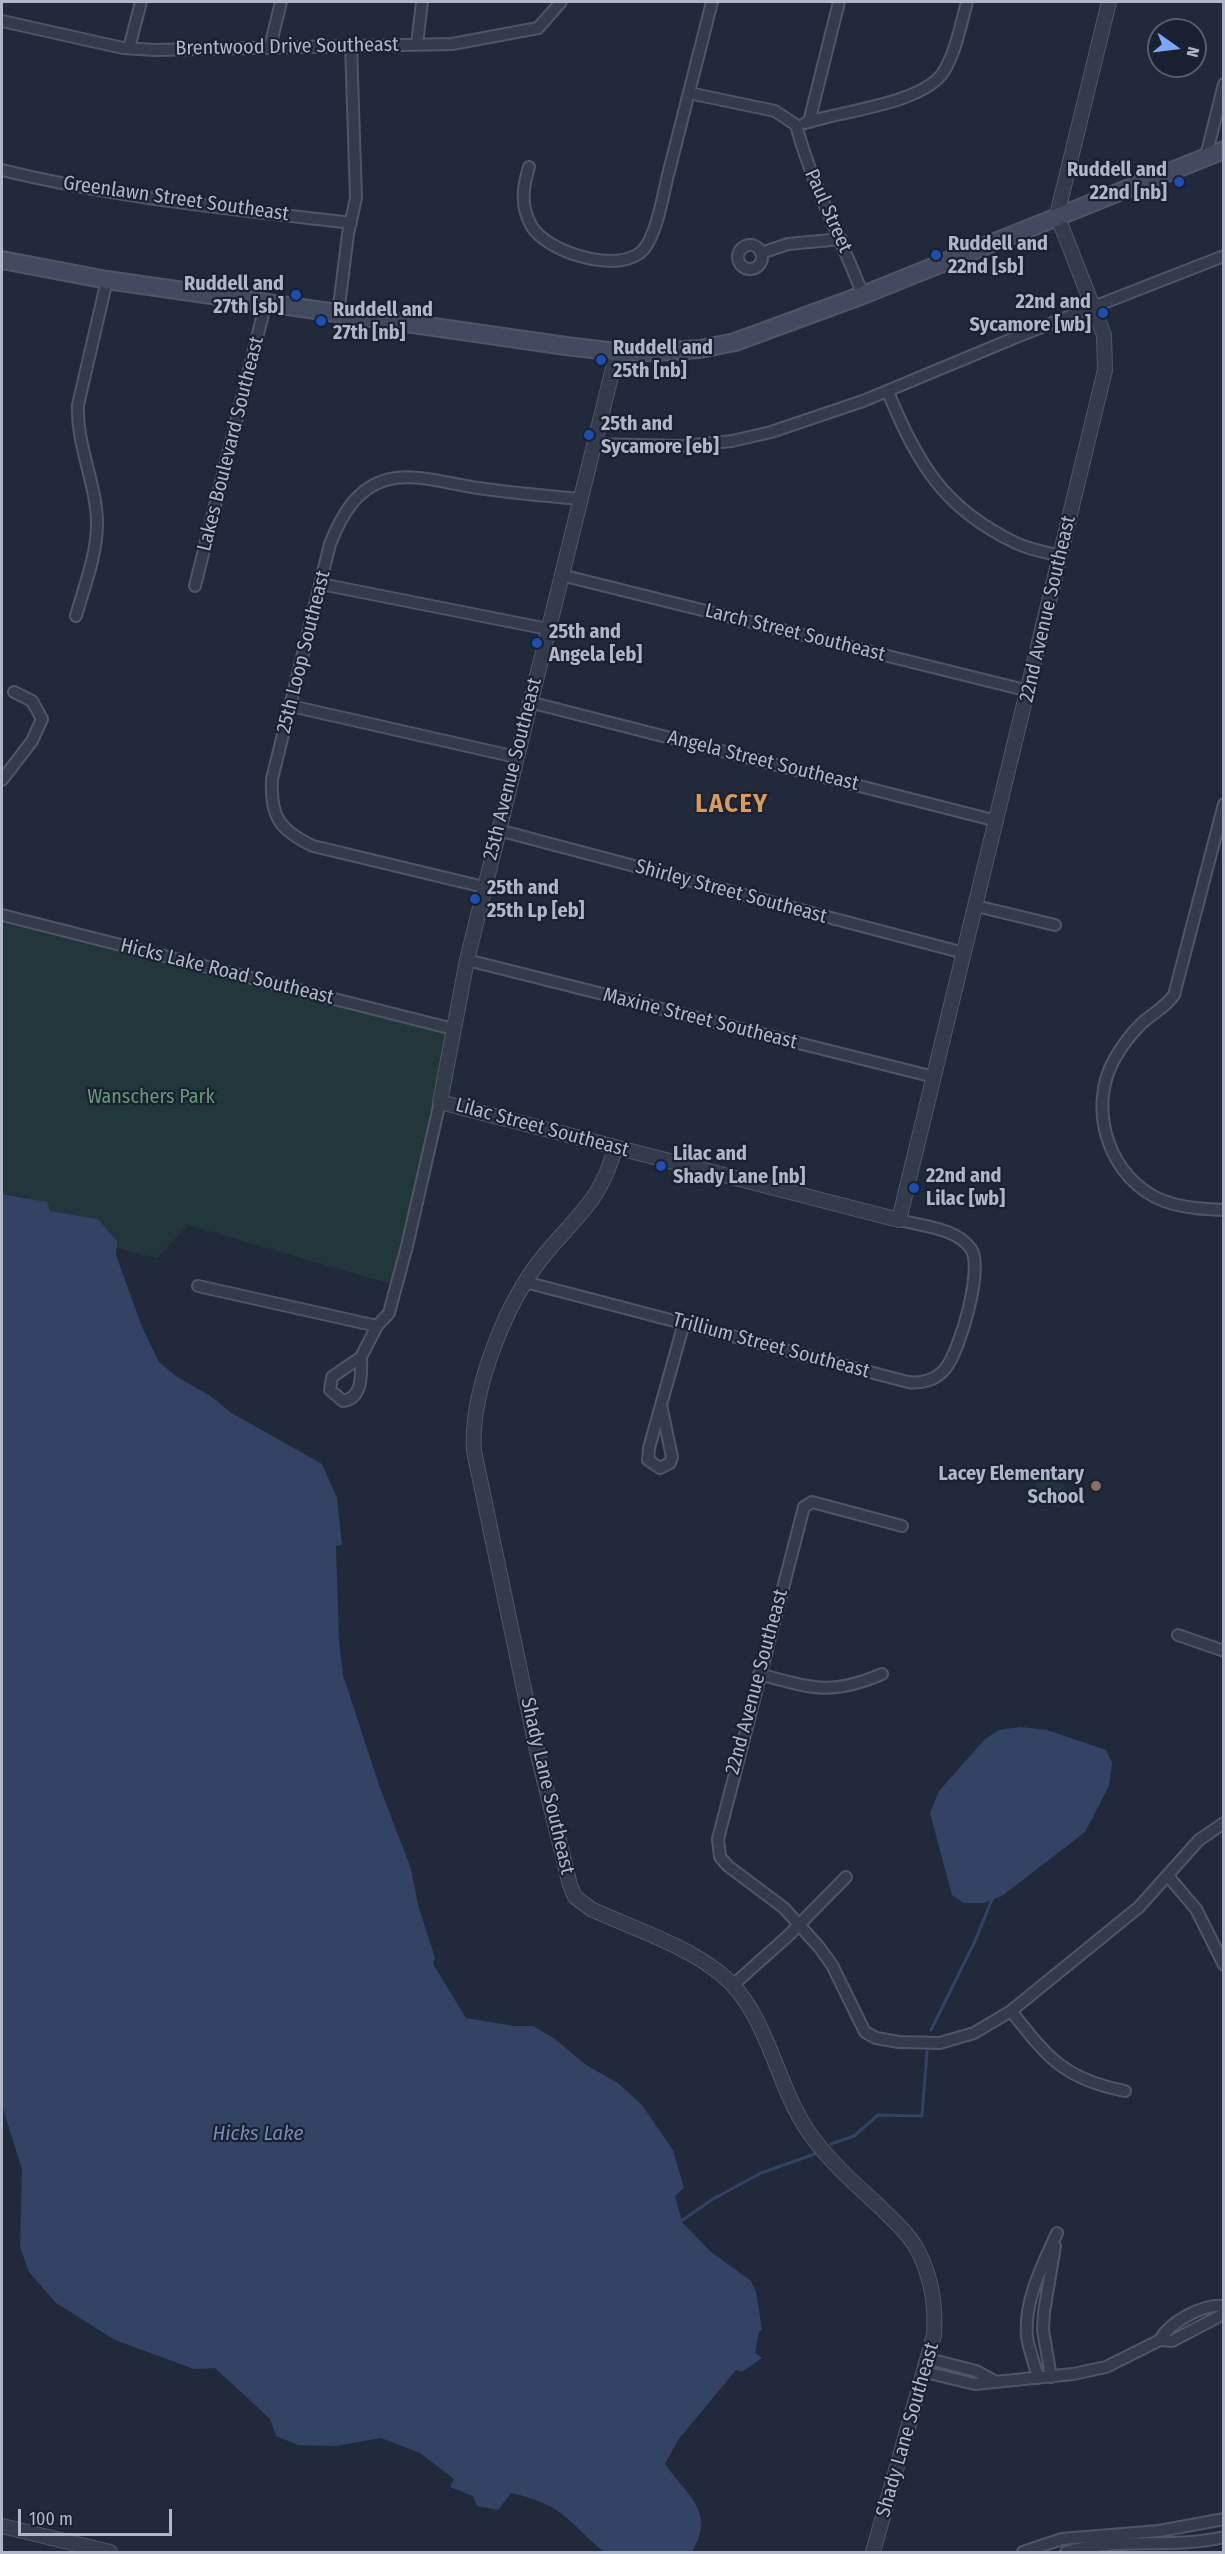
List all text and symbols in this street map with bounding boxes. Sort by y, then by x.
north arrow [1147,18,1207,78]
street label: Brentwood Drive Southeast [175,33,399,61]
text: N [1183,45,1203,59]
place label: Ruddell and 22nd [nb] [1067,158,1167,205]
street label: Paul Street [799,166,857,256]
street label: Greenlawn Street Southeast [62,171,290,227]
marker: Ruddell and 22nd [nb] [1172,175,1186,189]
place label: Ruddell and 22nd [sb] [948,232,1048,279]
marker: Ruddell and 22nd [sb] [929,248,943,262]
place label: Ruddell and 27th [sb] [184,272,284,319]
marker: Ruddell and 27th [sb] [289,288,303,302]
place label: 22nd and Sycamore [wb] [970,290,1091,337]
place label: Ruddell and 27th [nb] [333,298,433,345]
marker: 22nd and Sycamore [wb] [1096,306,1110,320]
marker: Ruddell and 27th [nb] [314,314,328,328]
street label: Lakes Boulevard Southeast [193,334,269,554]
place label: Ruddell and 25th [nb] [613,336,713,383]
marker: Ruddell and 25th [nb] [594,353,608,367]
place label: 25th and Sycamore [eb] [601,412,719,459]
marker: 25th and Sycamore [eb] [582,428,596,442]
street label: 22nd Avenue Southeast [1015,513,1081,705]
street label: 25th Loop Southeast [272,568,336,736]
street label: Larch Street Southeast [702,599,888,667]
place label: 25th and Angela [eb] [549,620,642,667]
marker: 25th and Angela [eb] [530,636,544,650]
street label: 25th Avenue Southeast [479,675,547,863]
street label: Angela Street Southeast [665,726,861,796]
district label: LACEY [695,789,769,821]
street label: Shirley Street Southeast [633,855,829,929]
place label: 25th and 25th Lp [eb] [487,876,584,923]
marker: 25th and 25th Lp [eb] [468,892,482,906]
street label: Hicks Lake Road Southeast [118,934,336,1010]
street label: Maxine Street Southeast [600,983,800,1055]
park label: Wanschers Park [87,1085,215,1109]
street label: Lilac Street Southeast [453,1093,631,1163]
place label: Lilac and Shady Lane [nb] [673,1142,805,1189]
marker: Lilac and Shady Lane [nb] [654,1159,668,1173]
place label: 22nd and Lilac [wb] [926,1164,1005,1211]
marker: 22nd and Lilac [wb] [907,1181,921,1195]
street label: Trillium Street Southeast [670,1308,872,1384]
place label: Lacey Elementary School [939,1462,1084,1509]
marker: Lacey Elementary School [1089,1479,1103,1493]
street label: 22nd Avenue Southeast [721,1587,793,1777]
street label: Shady Lane Southeast [515,1695,579,1877]
water label: Hicks Lake [212,2121,304,2147]
street label: Shady Lane Southeast [872,2340,944,2520]
scale bar [21,2497,176,2535]
text: 100 m [29,2508,73,2530]

